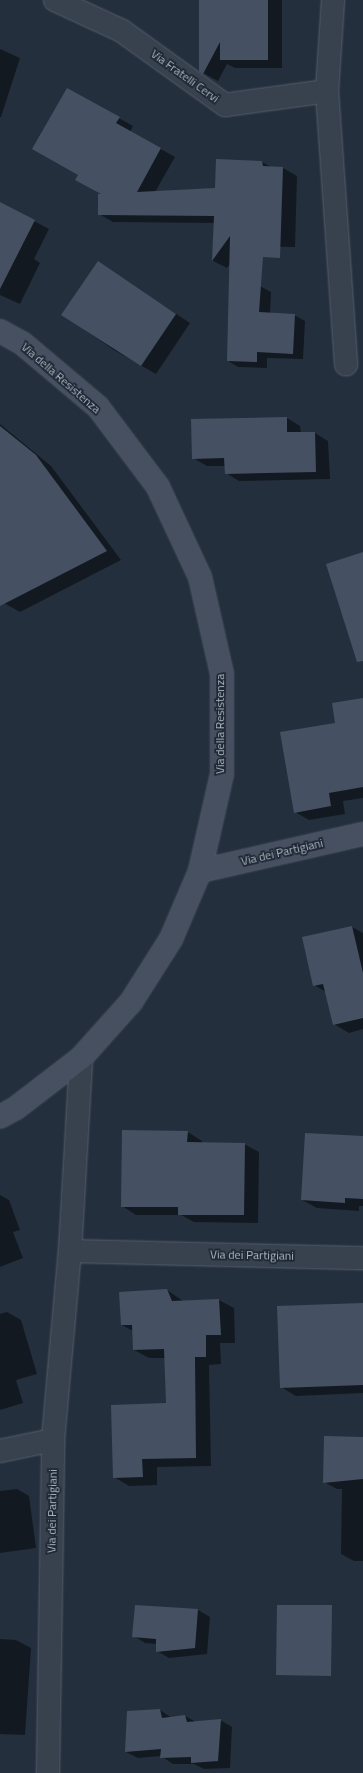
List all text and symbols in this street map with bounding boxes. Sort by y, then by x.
street label: Via Fratelli Cervi [148,46,222,106]
street label: Via della Resistenza [18,340,104,416]
street label: Via della Resistenza [213,674,227,774]
street label: Via dei Partigiani [240,836,324,868]
street label: Via dei Partigiani [210,1247,294,1263]
street label: Via dei Partigiani [44,1469,60,1553]

